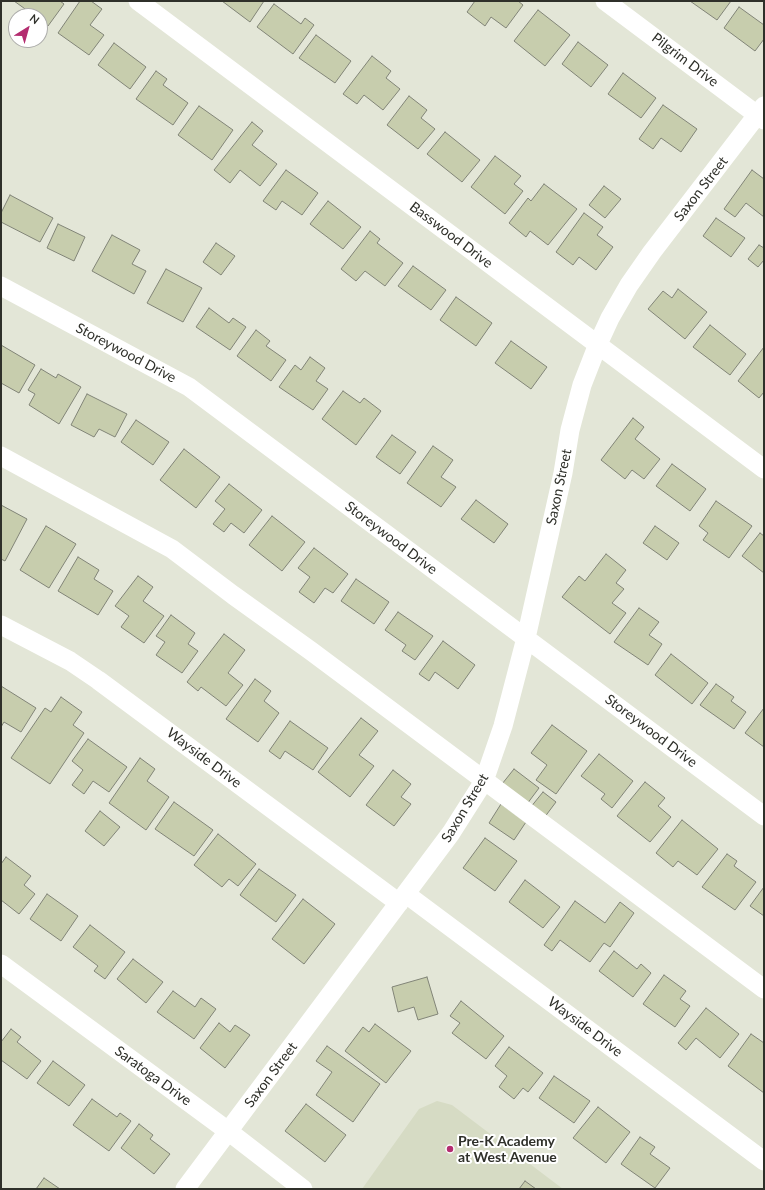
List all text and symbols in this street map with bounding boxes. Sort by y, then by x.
north arrow [8,8,48,48]
text: N [28,11,42,27]
street label: Pilgrim Drive [648,29,722,91]
street label: Saxon Street [671,153,731,225]
street label: Basswood Drive [406,198,496,272]
street label: Storeywood Drive [73,320,179,386]
street label: Saxon Street [543,447,575,527]
street label: Storeywood Drive [342,498,440,578]
street label: Storeywood Drive [602,691,700,771]
street label: Wayside Drive [163,724,245,792]
street label: Saxon Street [438,771,492,845]
street label: Wayside Drive [544,993,626,1061]
street label: Saxon Street [241,1039,301,1111]
street label: Saratoga Drive [111,1043,195,1109]
place label: Pre-K Academy at West Avenue [458,1133,557,1166]
marker: Pre-K Academy at West Avenue [445,1144,455,1154]

